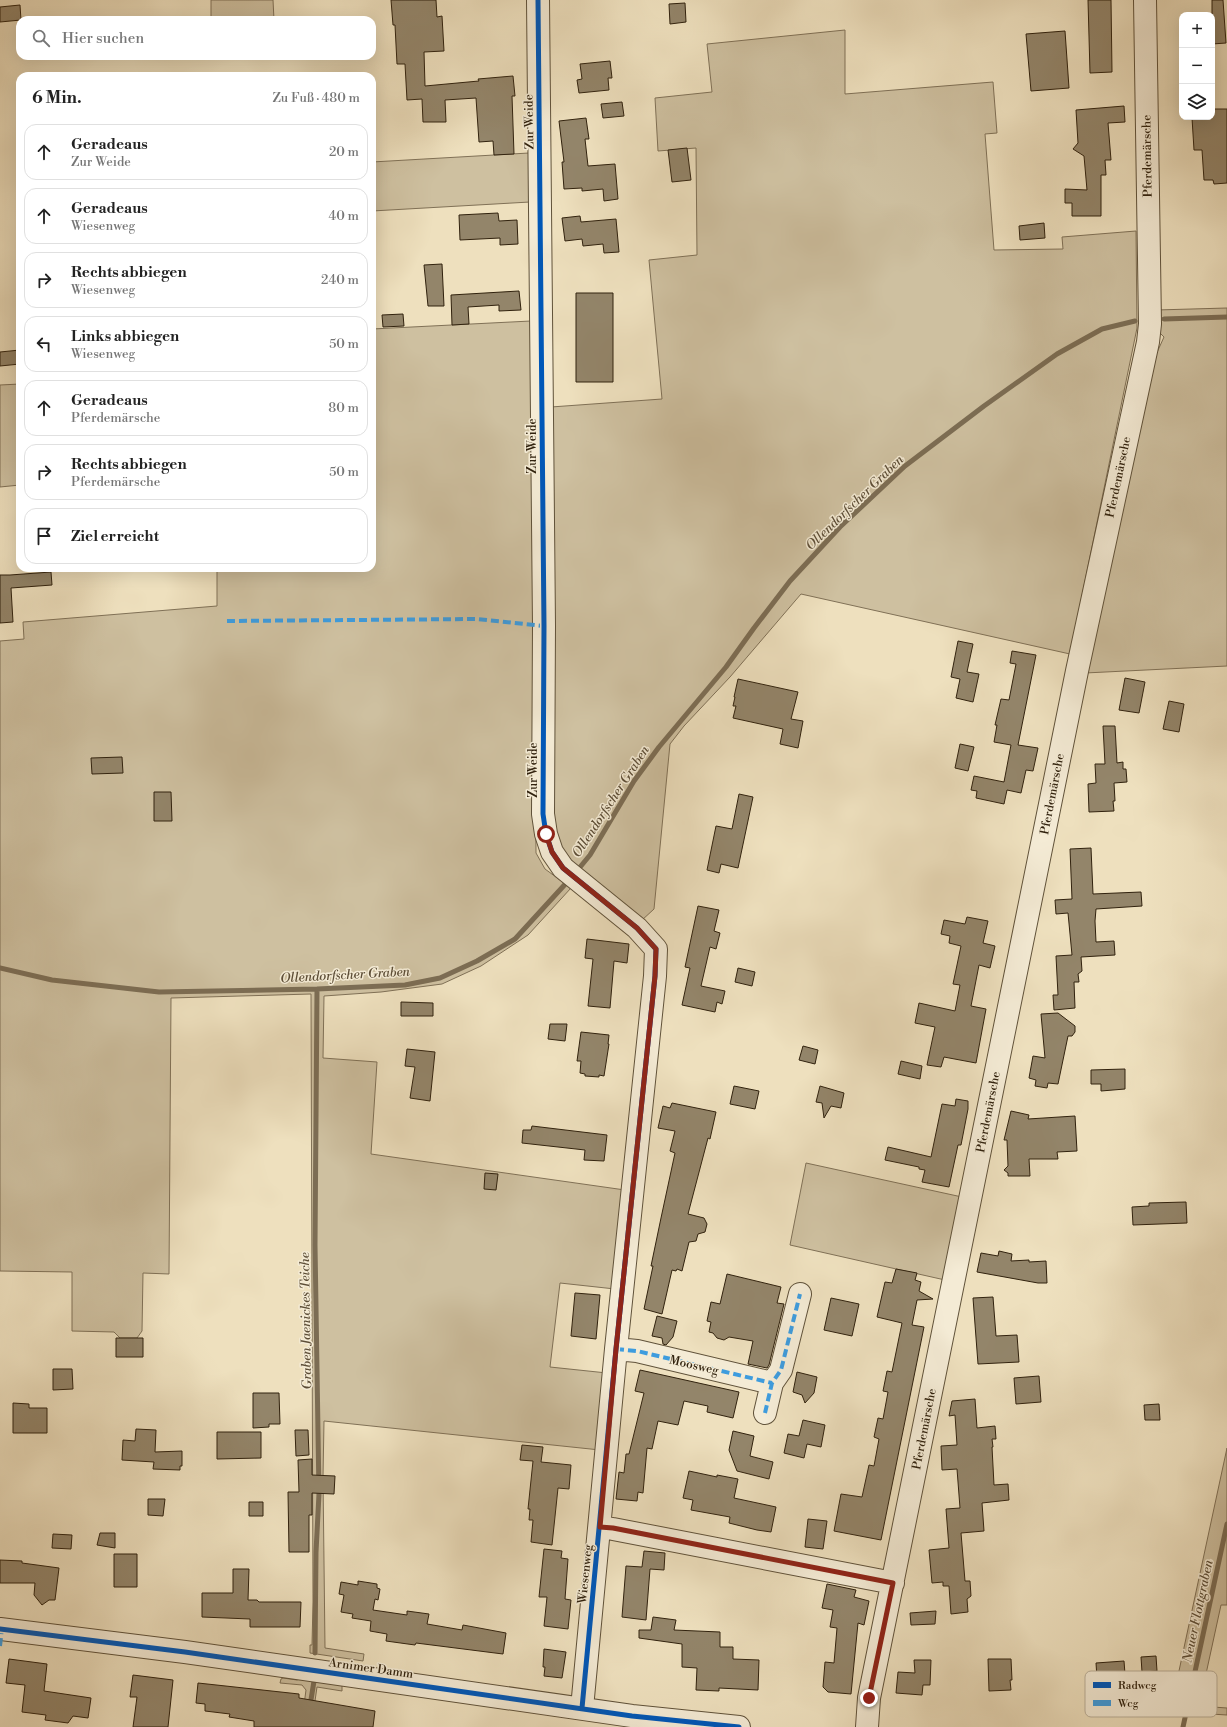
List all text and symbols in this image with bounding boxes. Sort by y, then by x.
map controls [1179,12,1215,120]
button: + [1179,12,1215,48]
search box [16,16,376,60]
icon: search [30,27,52,49]
text: Hier suchen [62,29,144,48]
button: − [1179,48,1215,84]
button: layers [1179,84,1215,120]
text: 6 Min. [32,87,82,109]
text: Zu Fuß · 480 m [272,90,360,106]
street label: Zur Weide [522,94,537,150]
street label: Pferdemärsche [1139,115,1156,197]
text: Geradeaus [71,135,148,154]
icon: ahead [33,141,55,163]
text: 20 m [329,144,359,160]
text: Zur Weide [71,154,131,170]
text: Geradeaus [71,199,148,218]
icon: ahead [33,205,55,227]
text: 40 m [329,208,359,224]
text: Wiesenweg [71,218,135,234]
text: Rechts abbiegen [71,263,187,282]
icon: right [33,269,55,291]
text: 240 m [321,272,359,288]
text: Wiesenweg [71,282,135,298]
text: Links abbiegen [71,327,179,346]
icon: left [33,333,55,355]
text: 50 m [329,336,359,352]
text: Wiesenweg [71,346,135,362]
text: Geradeaus [71,391,148,410]
icon: ahead [33,397,55,419]
text: 80 m [328,400,359,416]
text: Pferdemärsche [71,410,160,426]
street label: Zur Weide [525,418,540,474]
street label: Pferdemärsche [1103,435,1134,519]
water label: Ollendorfscher Graben [802,451,907,554]
text: Rechts abbiegen [71,455,187,474]
icon: right [33,461,55,483]
text: 50 m [329,464,359,480]
text: Pferdemärsche [71,474,160,490]
icon: arrive [33,525,55,547]
text: Ziel erreicht [71,527,159,546]
street label: Zur Weide [526,742,541,798]
water label: Ollendorfscher Graben [569,742,653,860]
street label: Pferdemärsche [1037,752,1068,836]
route start [537,825,555,843]
water label: Ollendorfscher Graben [280,964,411,986]
street label: Pferdemärsche [973,1070,1004,1154]
water label: Graben Jaenickes Teiche [297,1252,315,1390]
street label: Moosweg [668,1353,721,1379]
street label: Pferdemärsche [909,1387,940,1471]
street label: Wiesenweg [575,1543,596,1605]
water label: Neuer Flottgraben [1179,1558,1217,1665]
street label: Arnimer Damm [327,1655,415,1682]
legend [1085,1671,1217,1717]
text: Radweg [1118,1679,1157,1693]
route end [860,1689,878,1707]
text: Weg [1117,1697,1139,1711]

